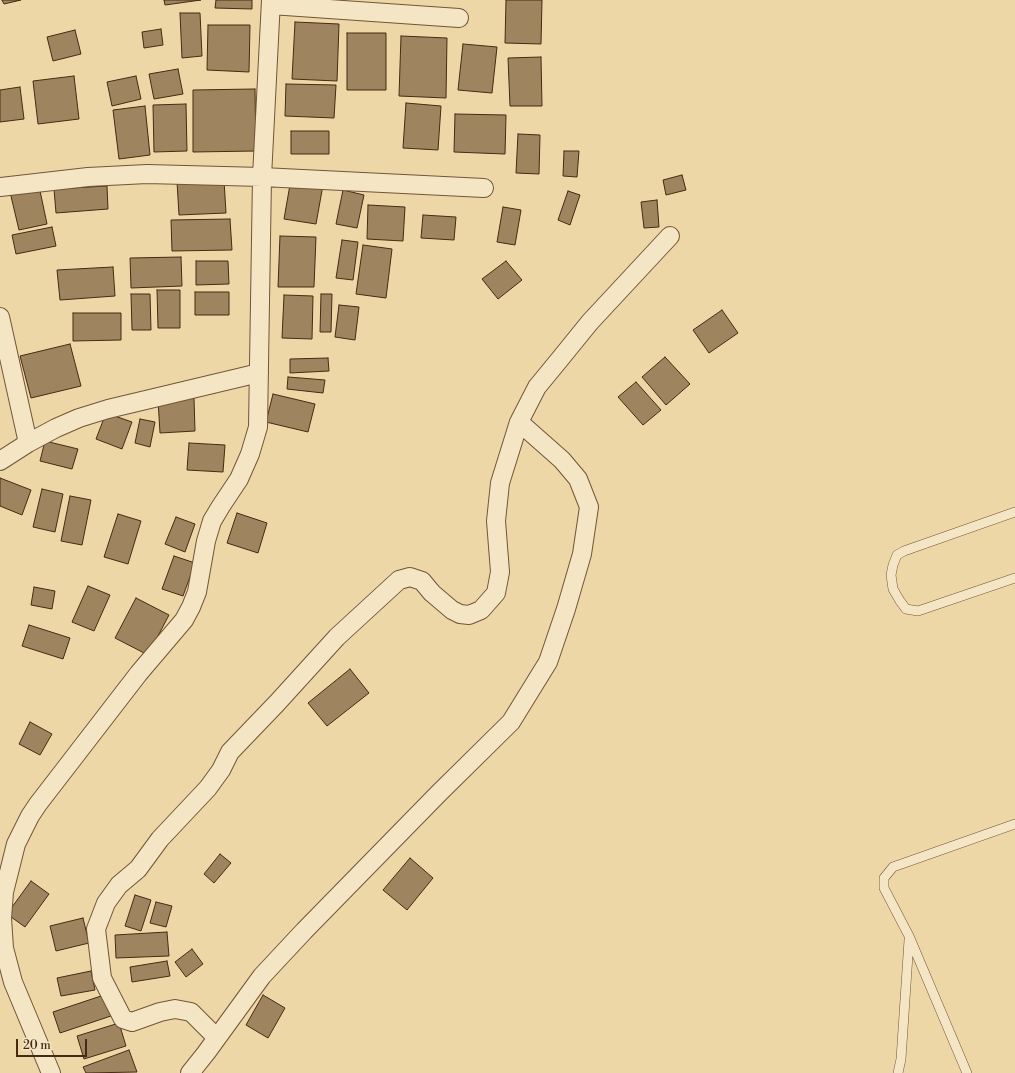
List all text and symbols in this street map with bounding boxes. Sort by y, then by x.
scale bar [18,1031,89,1057]
text: 20 m [23,1038,51,1053]

